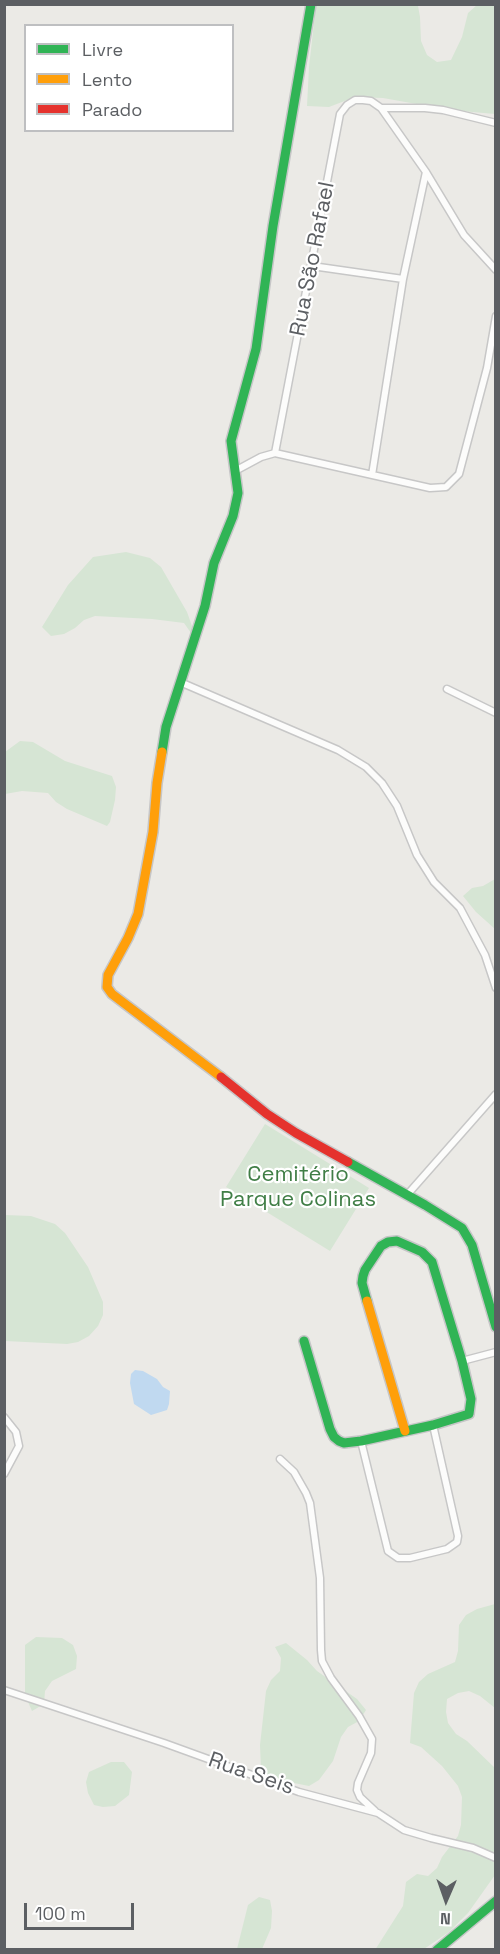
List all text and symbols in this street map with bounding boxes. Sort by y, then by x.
legend [24,24,234,132]
text: Livre [82,38,123,61]
text: Lento [82,68,132,91]
text: Parado [82,98,142,121]
street label: Rua São Rafael [285,179,341,339]
park label: Cemitério Parque Colinas [220,1162,376,1214]
street label: Rua Seis [205,1747,297,1801]
north arrow [416,1870,476,1930]
scale bar [27,1891,136,1929]
text: 100 m [35,1902,86,1925]
text: N [440,1908,451,1929]

